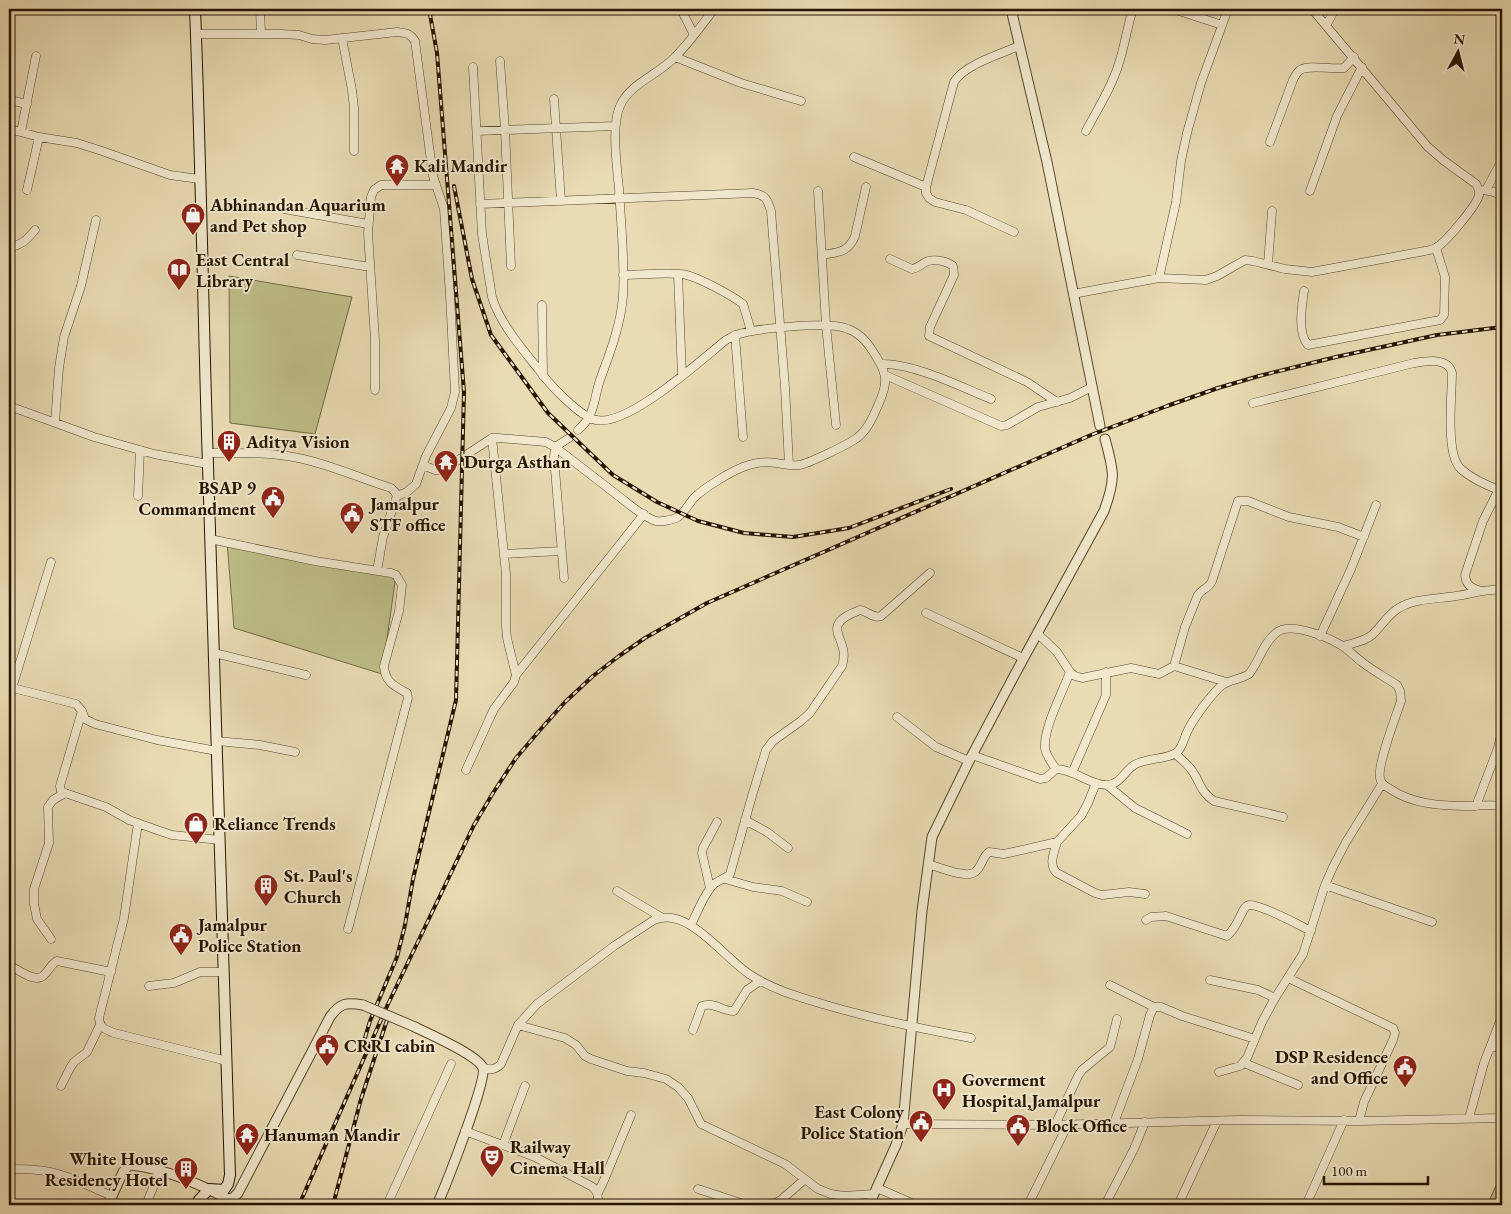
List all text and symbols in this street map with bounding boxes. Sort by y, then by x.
north arrow [1434,28,1484,78]
text: N [1453,29,1467,49]
temple icon: Kali Mandir [384,153,410,187]
place label: Kali Mandir [414,154,508,177]
place label: Abhinandan Aquarium and Pet shop [209,193,386,237]
shop icon: Abhinandan Aquarium and Pet shop [180,202,206,236]
place label: East Central Library [196,248,289,292]
library icon: East Central Library [166,257,192,291]
building icon: Aditya Vision [216,429,242,463]
place label: Aditya Vision [245,430,350,453]
temple icon: Durga Asthan [433,449,459,483]
place label: Durga Asthan [464,450,571,473]
place label: BSAP 9 Commandment [138,476,256,520]
public building icon: BSAP 9 Commandment [260,485,286,519]
place label: Jamalpur STF office [368,492,446,536]
public building icon: Jamalpur STF office [339,501,365,535]
shop icon: Reliance Trends [183,811,209,845]
place label: Reliance Trends [214,812,336,835]
place label: St. Paul's Church [284,864,353,908]
building icon: St. Paul's Church [253,873,279,907]
place label: Jamalpur Police Station [196,913,302,957]
public building icon: Jamalpur Police Station [168,922,194,956]
public building icon: CRRI cabin [314,1033,340,1067]
place label: CRRI cabin [344,1034,435,1057]
place label: DSP Residence and Office [1275,1045,1388,1089]
public building icon: DSP Residence and Office [1392,1054,1418,1088]
place label: Goverment Hospital,Jamalpur [962,1068,1101,1112]
hospital icon: Goverment Hospital,Jamalpur [931,1077,957,1111]
place label: East Colony Police Station [800,1100,904,1144]
public building icon: East Colony Police Station [908,1109,934,1143]
public building icon: Block Office [1005,1113,1031,1147]
place label: Block Office [1036,1114,1128,1137]
temple icon: Hanuman Mandir [234,1122,260,1156]
place label: Hanuman Mandir [264,1123,401,1146]
place label: Railway Cinema Hall [510,1135,605,1179]
theatre icon: Railway Cinema Hall [479,1144,505,1178]
place label: White House Residency Hotel [45,1147,168,1191]
scale bar [1324,1154,1427,1186]
building icon: White House Residency Hotel [173,1156,199,1190]
text: 100 m [1331,1161,1368,1180]

